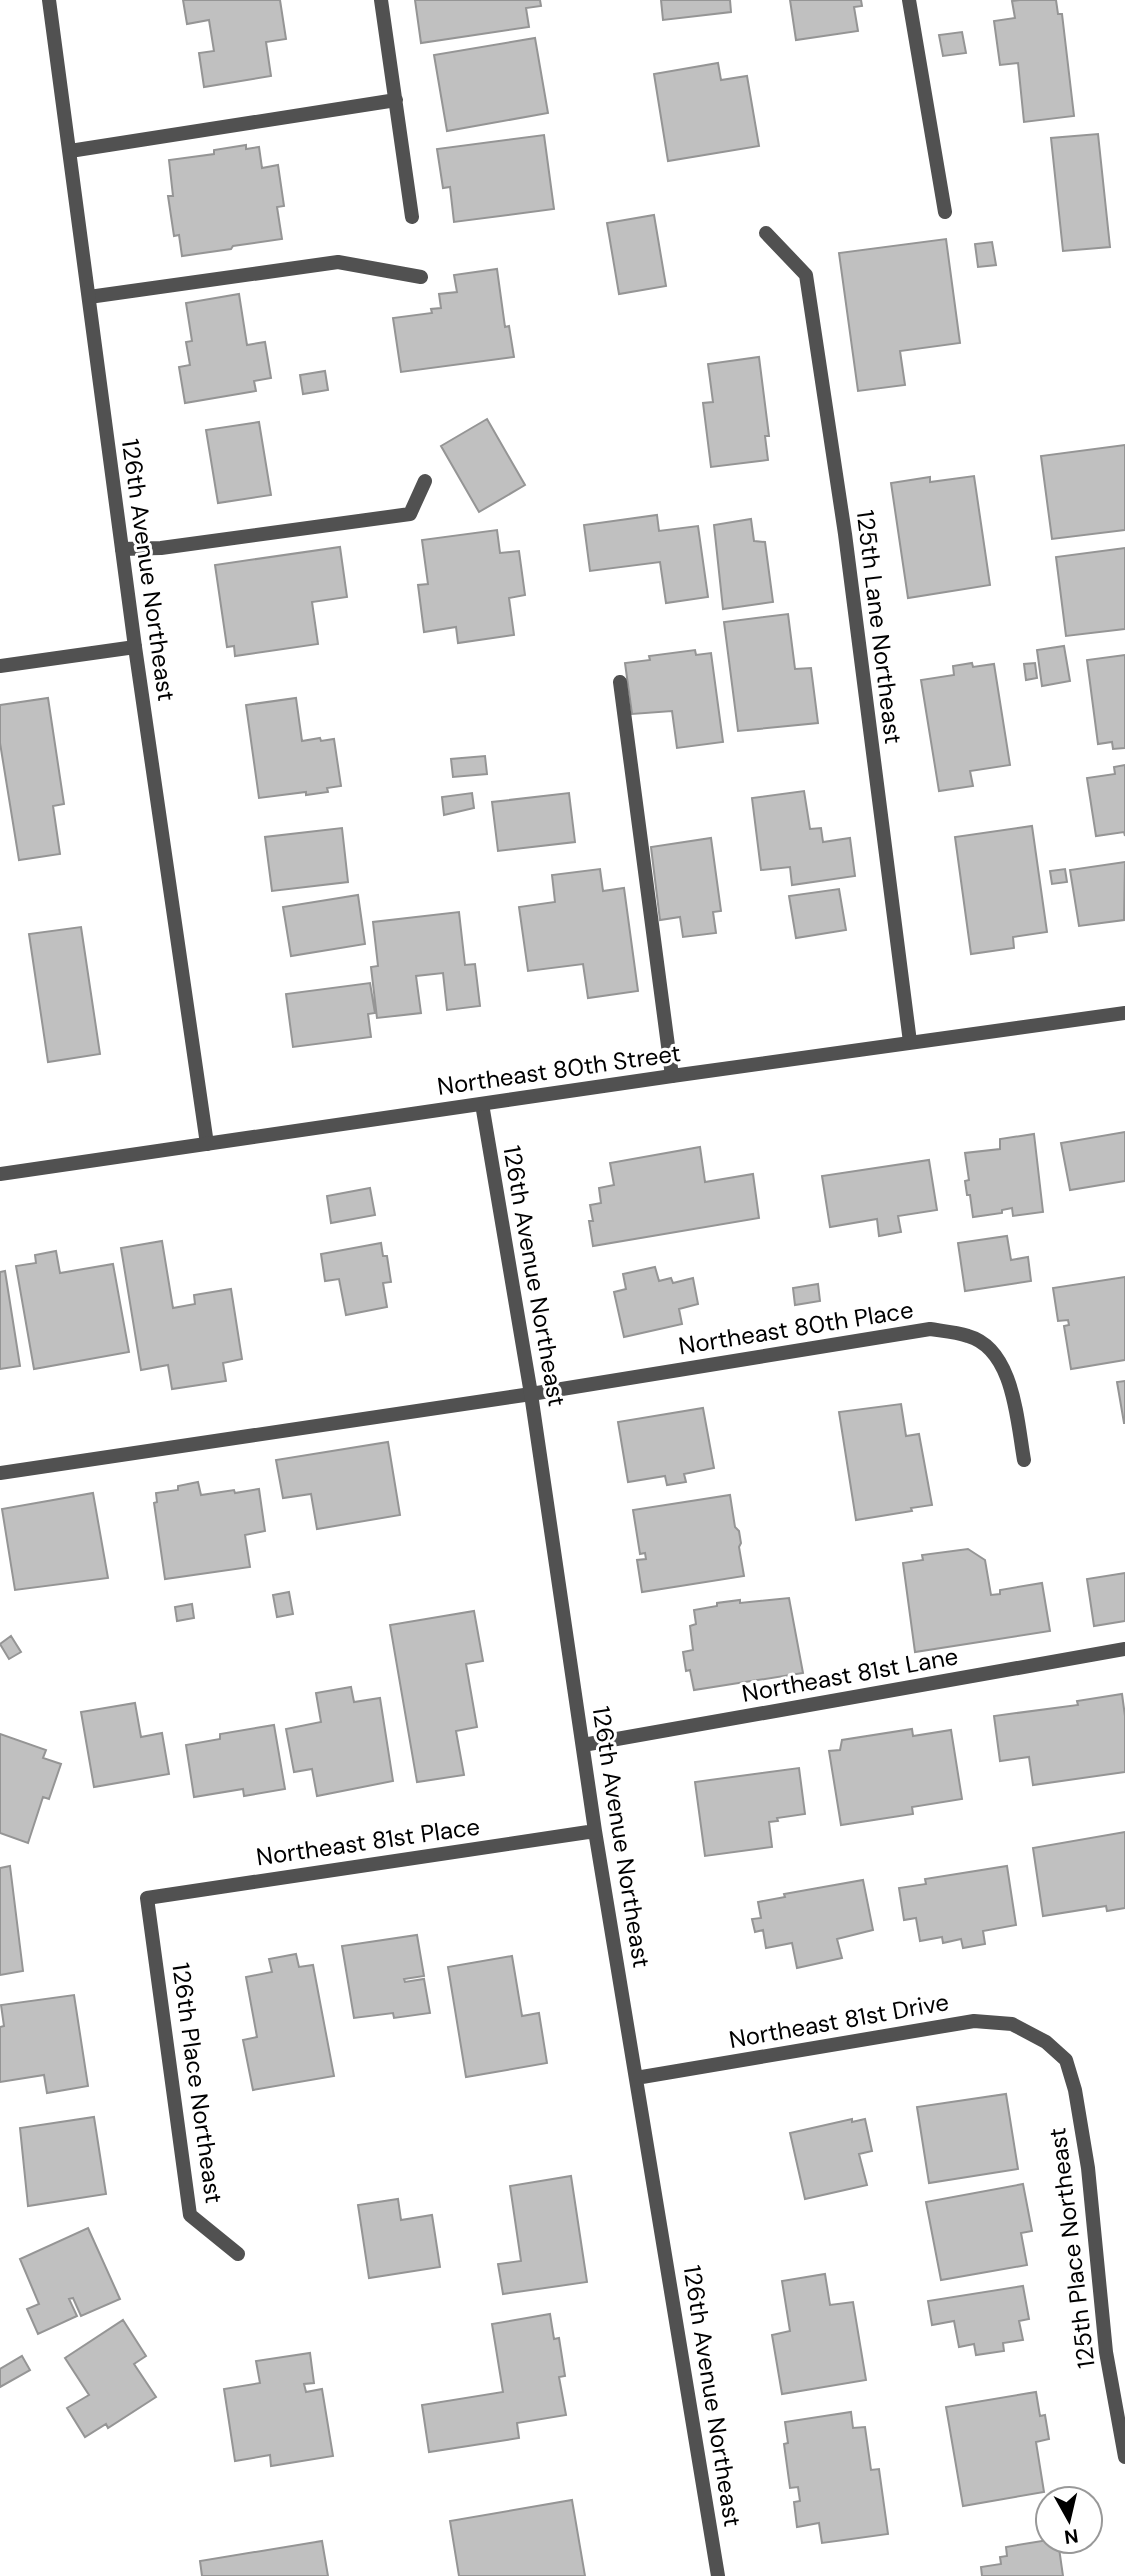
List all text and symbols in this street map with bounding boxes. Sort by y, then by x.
street label: 126th Avenue Northeast [115,437,182,703]
street label: 125th Lane Northeast [850,508,909,746]
street label: Northeast 80th Street [435,1037,683,1102]
street label: 126th Avenue Northeast [496,1143,573,1409]
street label: Northeast 80th Place [676,1294,915,1361]
street label: Northeast 81st Lane [739,1640,960,1709]
street label: 126th Avenue Northeast [586,1704,657,1970]
street label: Northeast 81st Place [254,1810,482,1873]
street label: 126th Place Northeast [165,1961,230,2205]
street label: Northeast 81st Drive [727,1986,951,2055]
street label: 125th Place Northeast [1041,2126,1102,2370]
street label: 126th Avenue Northeast [677,2263,748,2529]
north arrow [1034,2485,1104,2555]
text: N [1063,2523,1080,2550]

